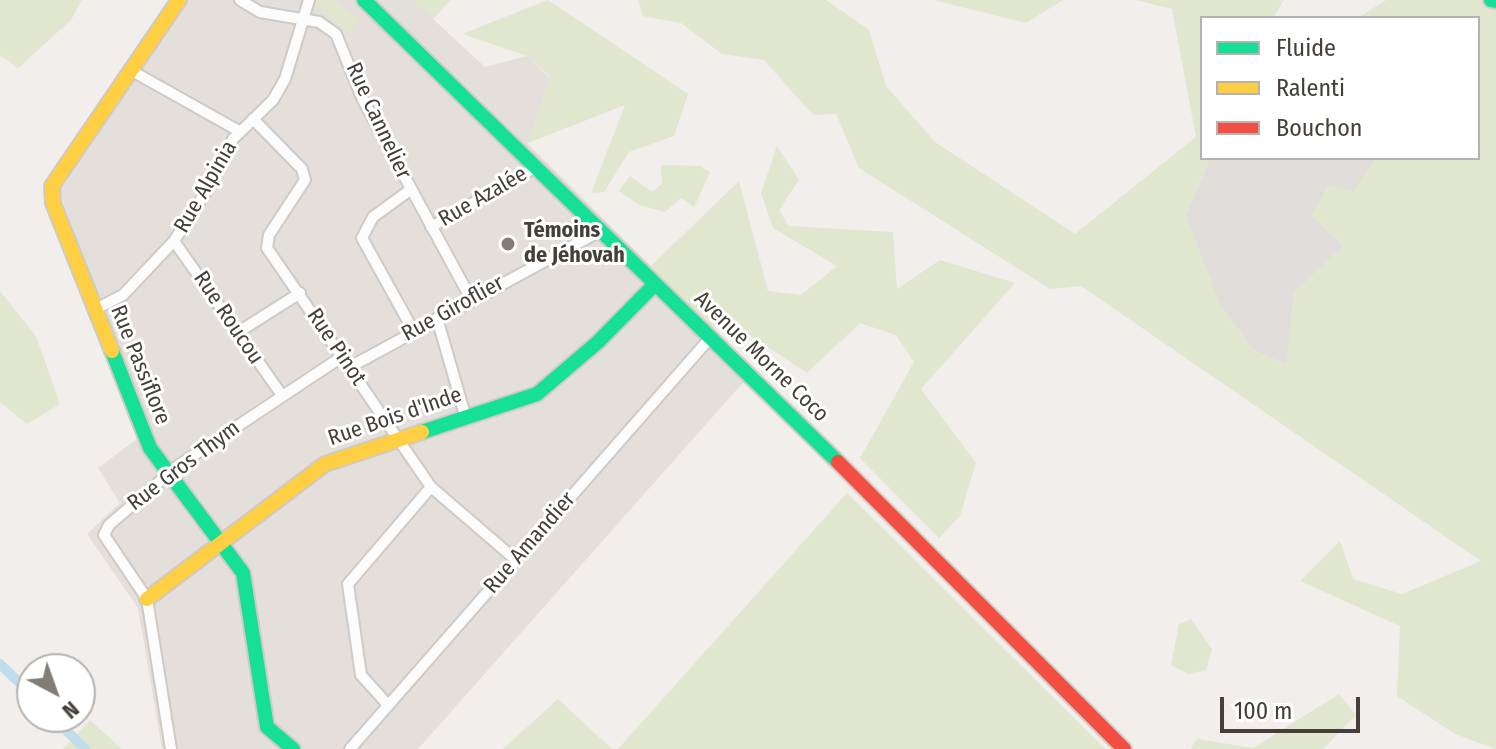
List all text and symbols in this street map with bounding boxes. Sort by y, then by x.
legend [1200,16,1480,160]
text: Fluide [1276,34,1336,62]
street label: Rue Cannelier [340,59,416,183]
text: Ralenti [1276,74,1345,102]
text: Bouchon [1276,114,1363,142]
street label: Rue Alpinia [169,136,243,238]
street label: Rue Azalée [434,161,532,233]
place label: Témoins de Jéhovah [524,218,625,270]
marker: Témoins de Jéhovah [499,235,517,253]
street label: Rue Roucou [187,267,269,369]
street label: Rue Giroflier [397,270,509,348]
street label: Avenue Morne Coco [688,286,834,428]
street label: Rue Passiflore [104,302,176,428]
street label: Rue Pinot [301,304,371,390]
street label: Rue Bois d'Inde [325,382,465,452]
street label: Rue Gros Thym [123,415,245,517]
street label: Rue Amandier [479,487,581,599]
north arrow [16,653,96,733]
scale bar [1224,681,1364,731]
text: N [57,695,85,724]
text: 100 m [1234,697,1292,725]

